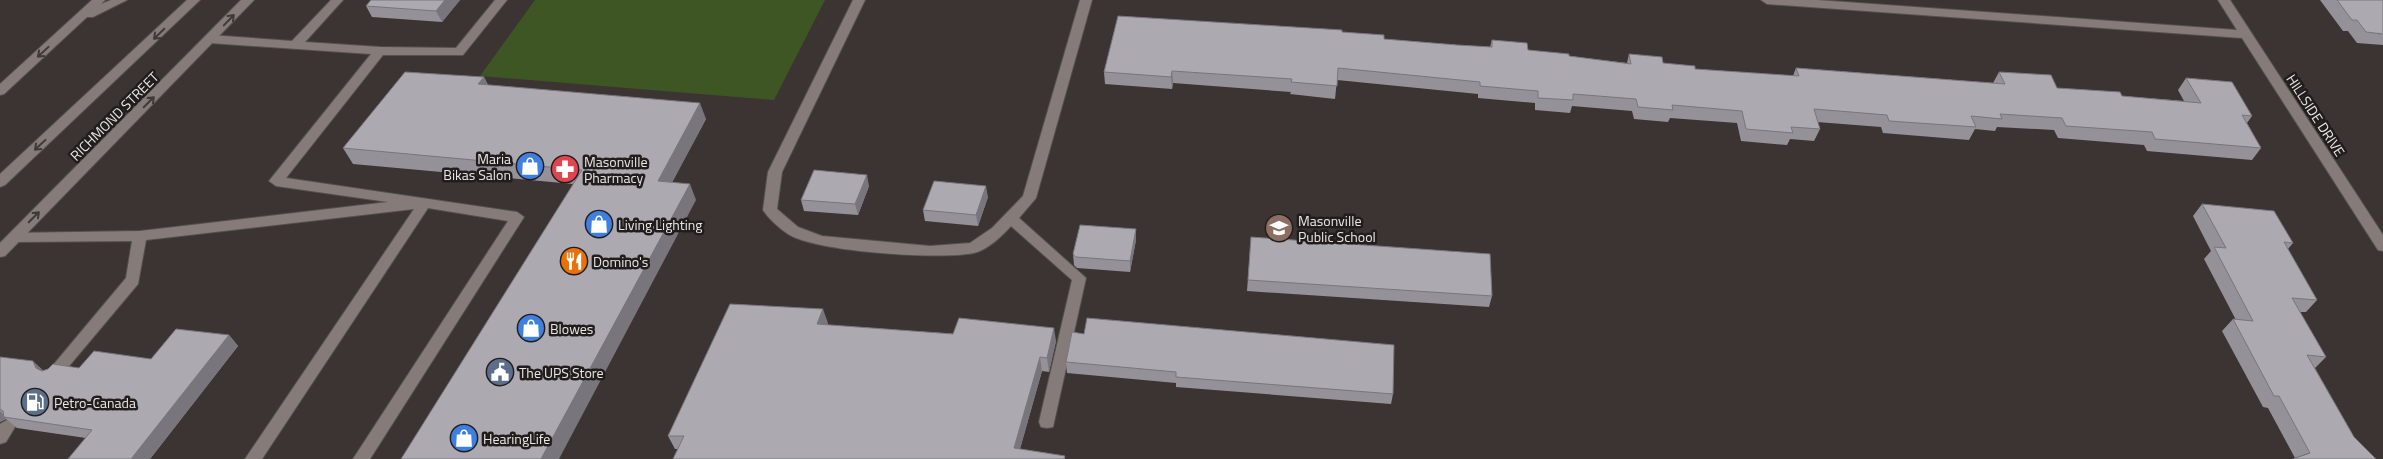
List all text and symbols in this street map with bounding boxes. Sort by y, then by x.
one-way arrow [223,13,235,26]
one-way arrow [153,28,165,40]
one-way arrow [37,46,50,57]
street label: RICHMOND STREET [65,66,164,165]
street label: HILLSIDE DRIVE [2282,70,2351,160]
one-way arrow [142,96,154,108]
one-way arrow [34,139,46,151]
place label: Maria Bikas Salon [443,148,511,185]
shop icon: Maria Bikas Salon [515,151,545,181]
place label: Masonville Pharmacy [584,151,647,188]
pharmacy icon: Masonville Pharmacy [550,154,580,184]
shop icon: Living Lighting [584,209,614,239]
place label: Masonville Public School [1298,210,1376,247]
one-way arrow [28,211,40,223]
school or university icon: Masonville Public School [1264,213,1294,243]
place label: Living Lighting [618,214,703,235]
restaurant icon: Domino's [559,246,589,276]
place label: Domino's [593,251,648,272]
shop icon: Blowes [516,313,546,343]
place label: Blowes [550,318,593,339]
public building icon: The UPS Store [485,357,515,387]
place label: The UPS Store [519,362,604,383]
fuel station icon: Petro-Canada [20,387,50,417]
place label: Petro-Canada [54,392,136,413]
shop icon: HearingLife [449,423,479,453]
place label: HearingLife [483,428,550,449]

